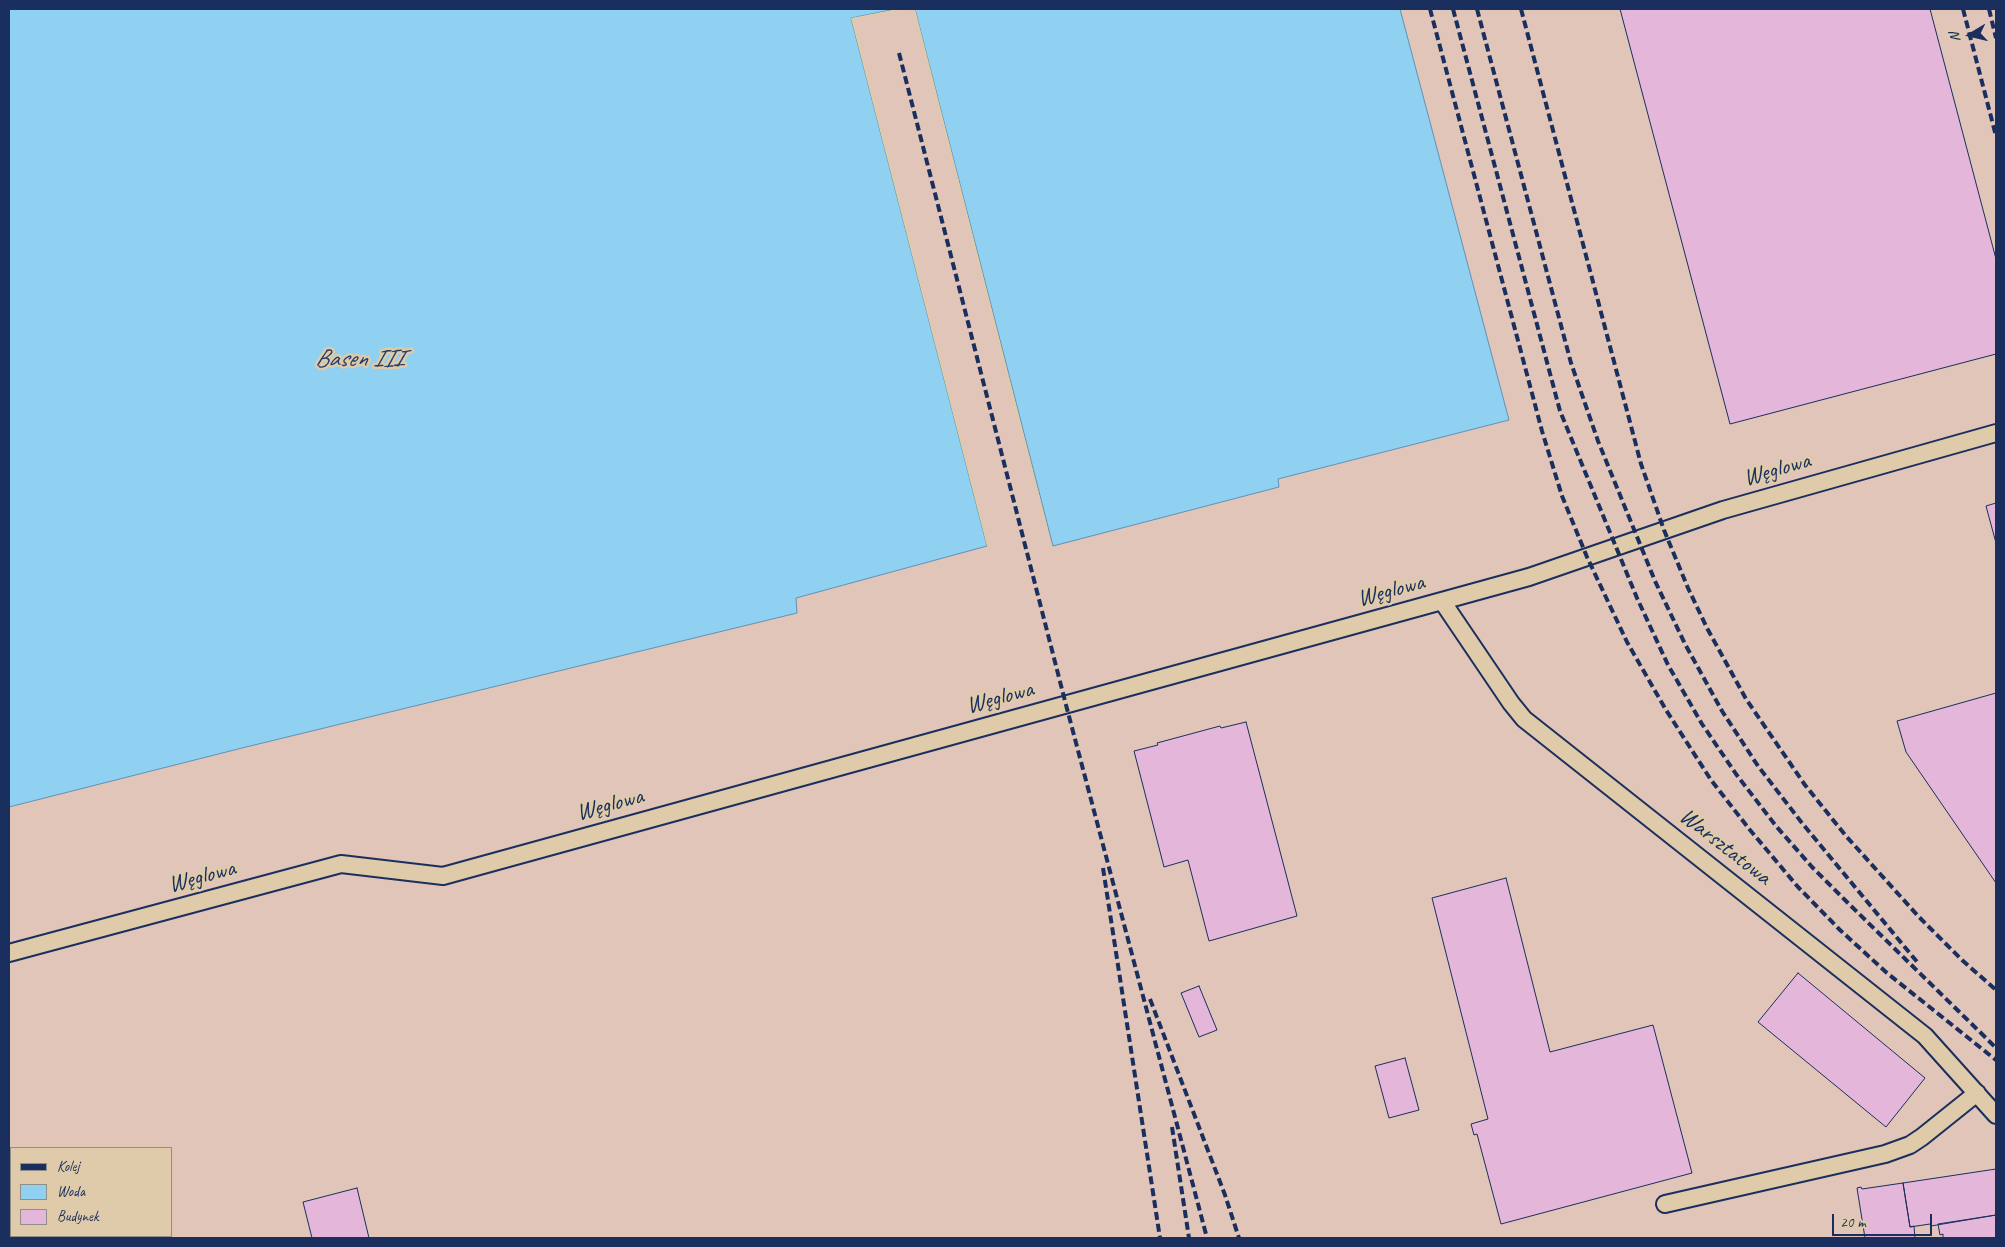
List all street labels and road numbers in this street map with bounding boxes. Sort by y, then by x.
street label: Węglowa [1740,447,1814,493]
street label: Węglowa [1354,568,1428,614]
street label: Węglowa [963,675,1037,721]
street label: Węglowa [573,782,647,828]
street label: Warsztatowa [1673,802,1777,892]
street label: Węglowa [165,854,239,900]

